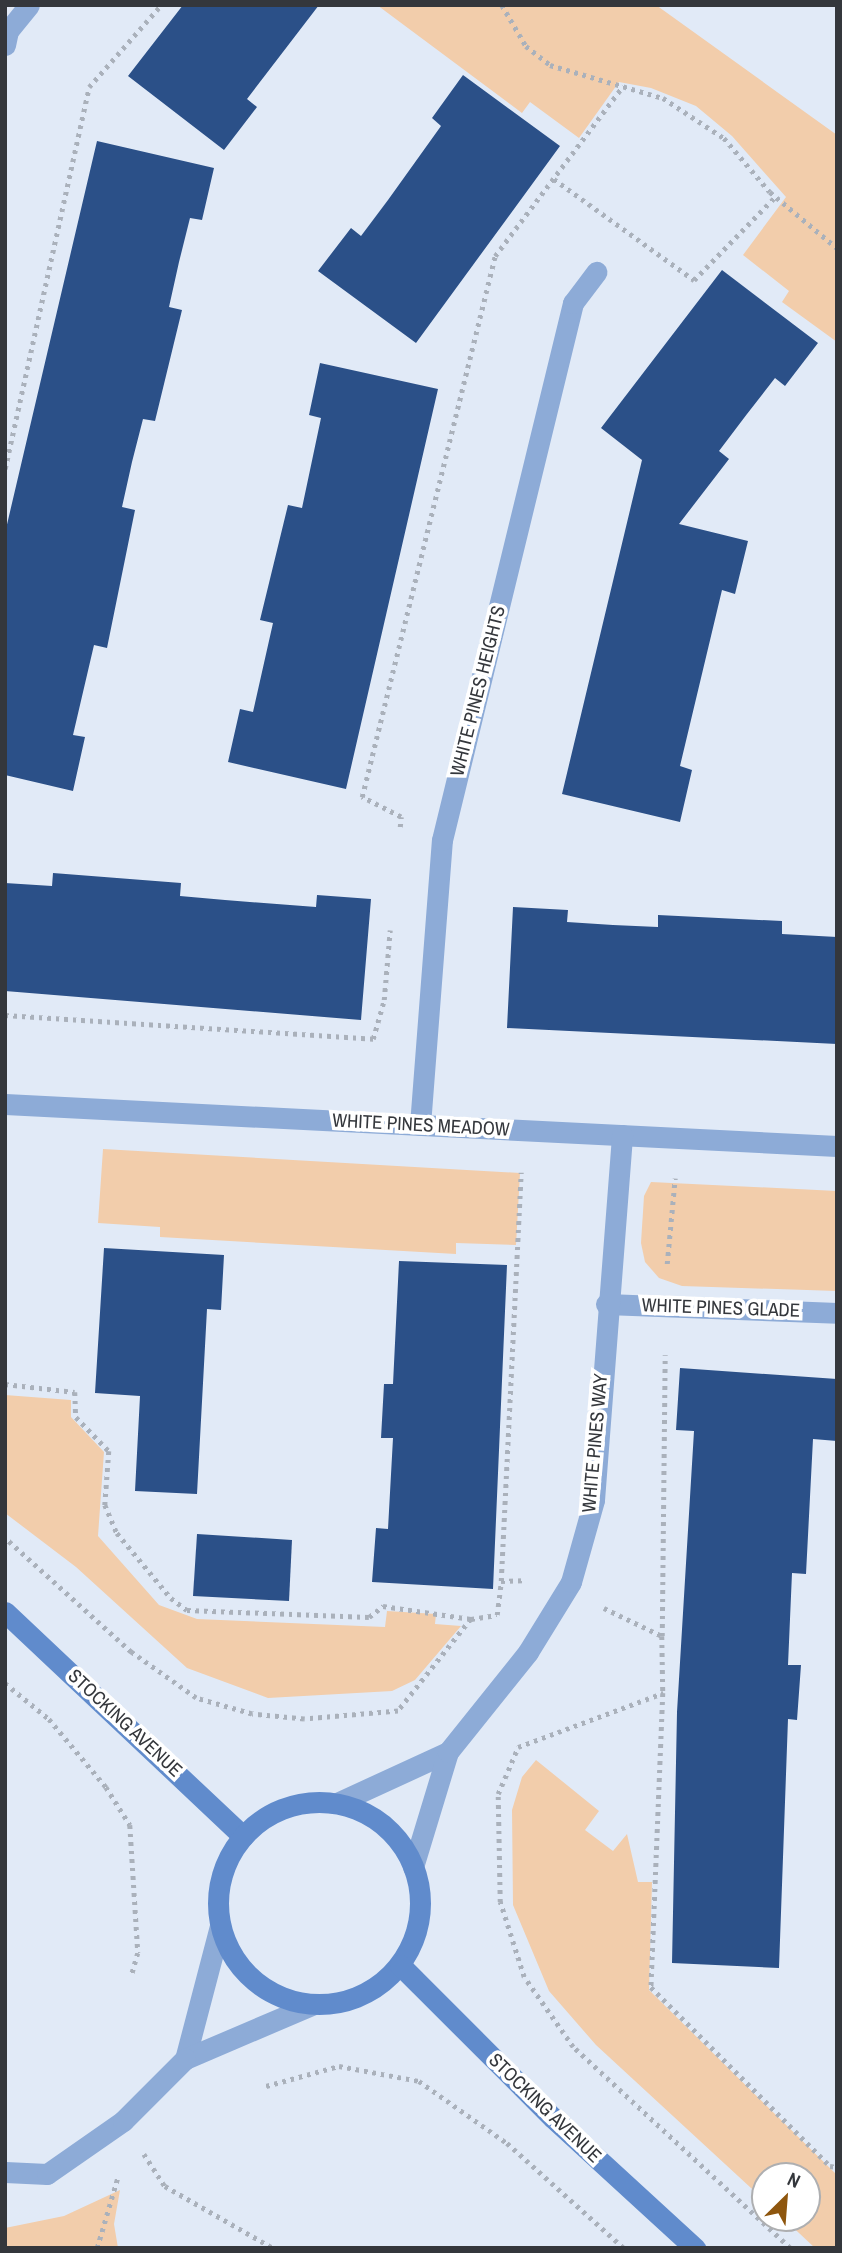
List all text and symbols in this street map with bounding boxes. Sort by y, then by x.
street label: WHITE PINES HEIGHTS [446,603,510,779]
street label: WHITE PINES MEADOW [332,1109,510,1141]
street label: WHITE PINES GLADE [641,1294,801,1322]
street label: WHITE PINES WAY [578,1373,612,1513]
street label: STOCKING AVENUE [63,1664,187,1782]
street label: STOCKING AVENUE [484,2048,606,2168]
north arrow [751,2162,821,2232]
text: N [783,2166,805,2194]

